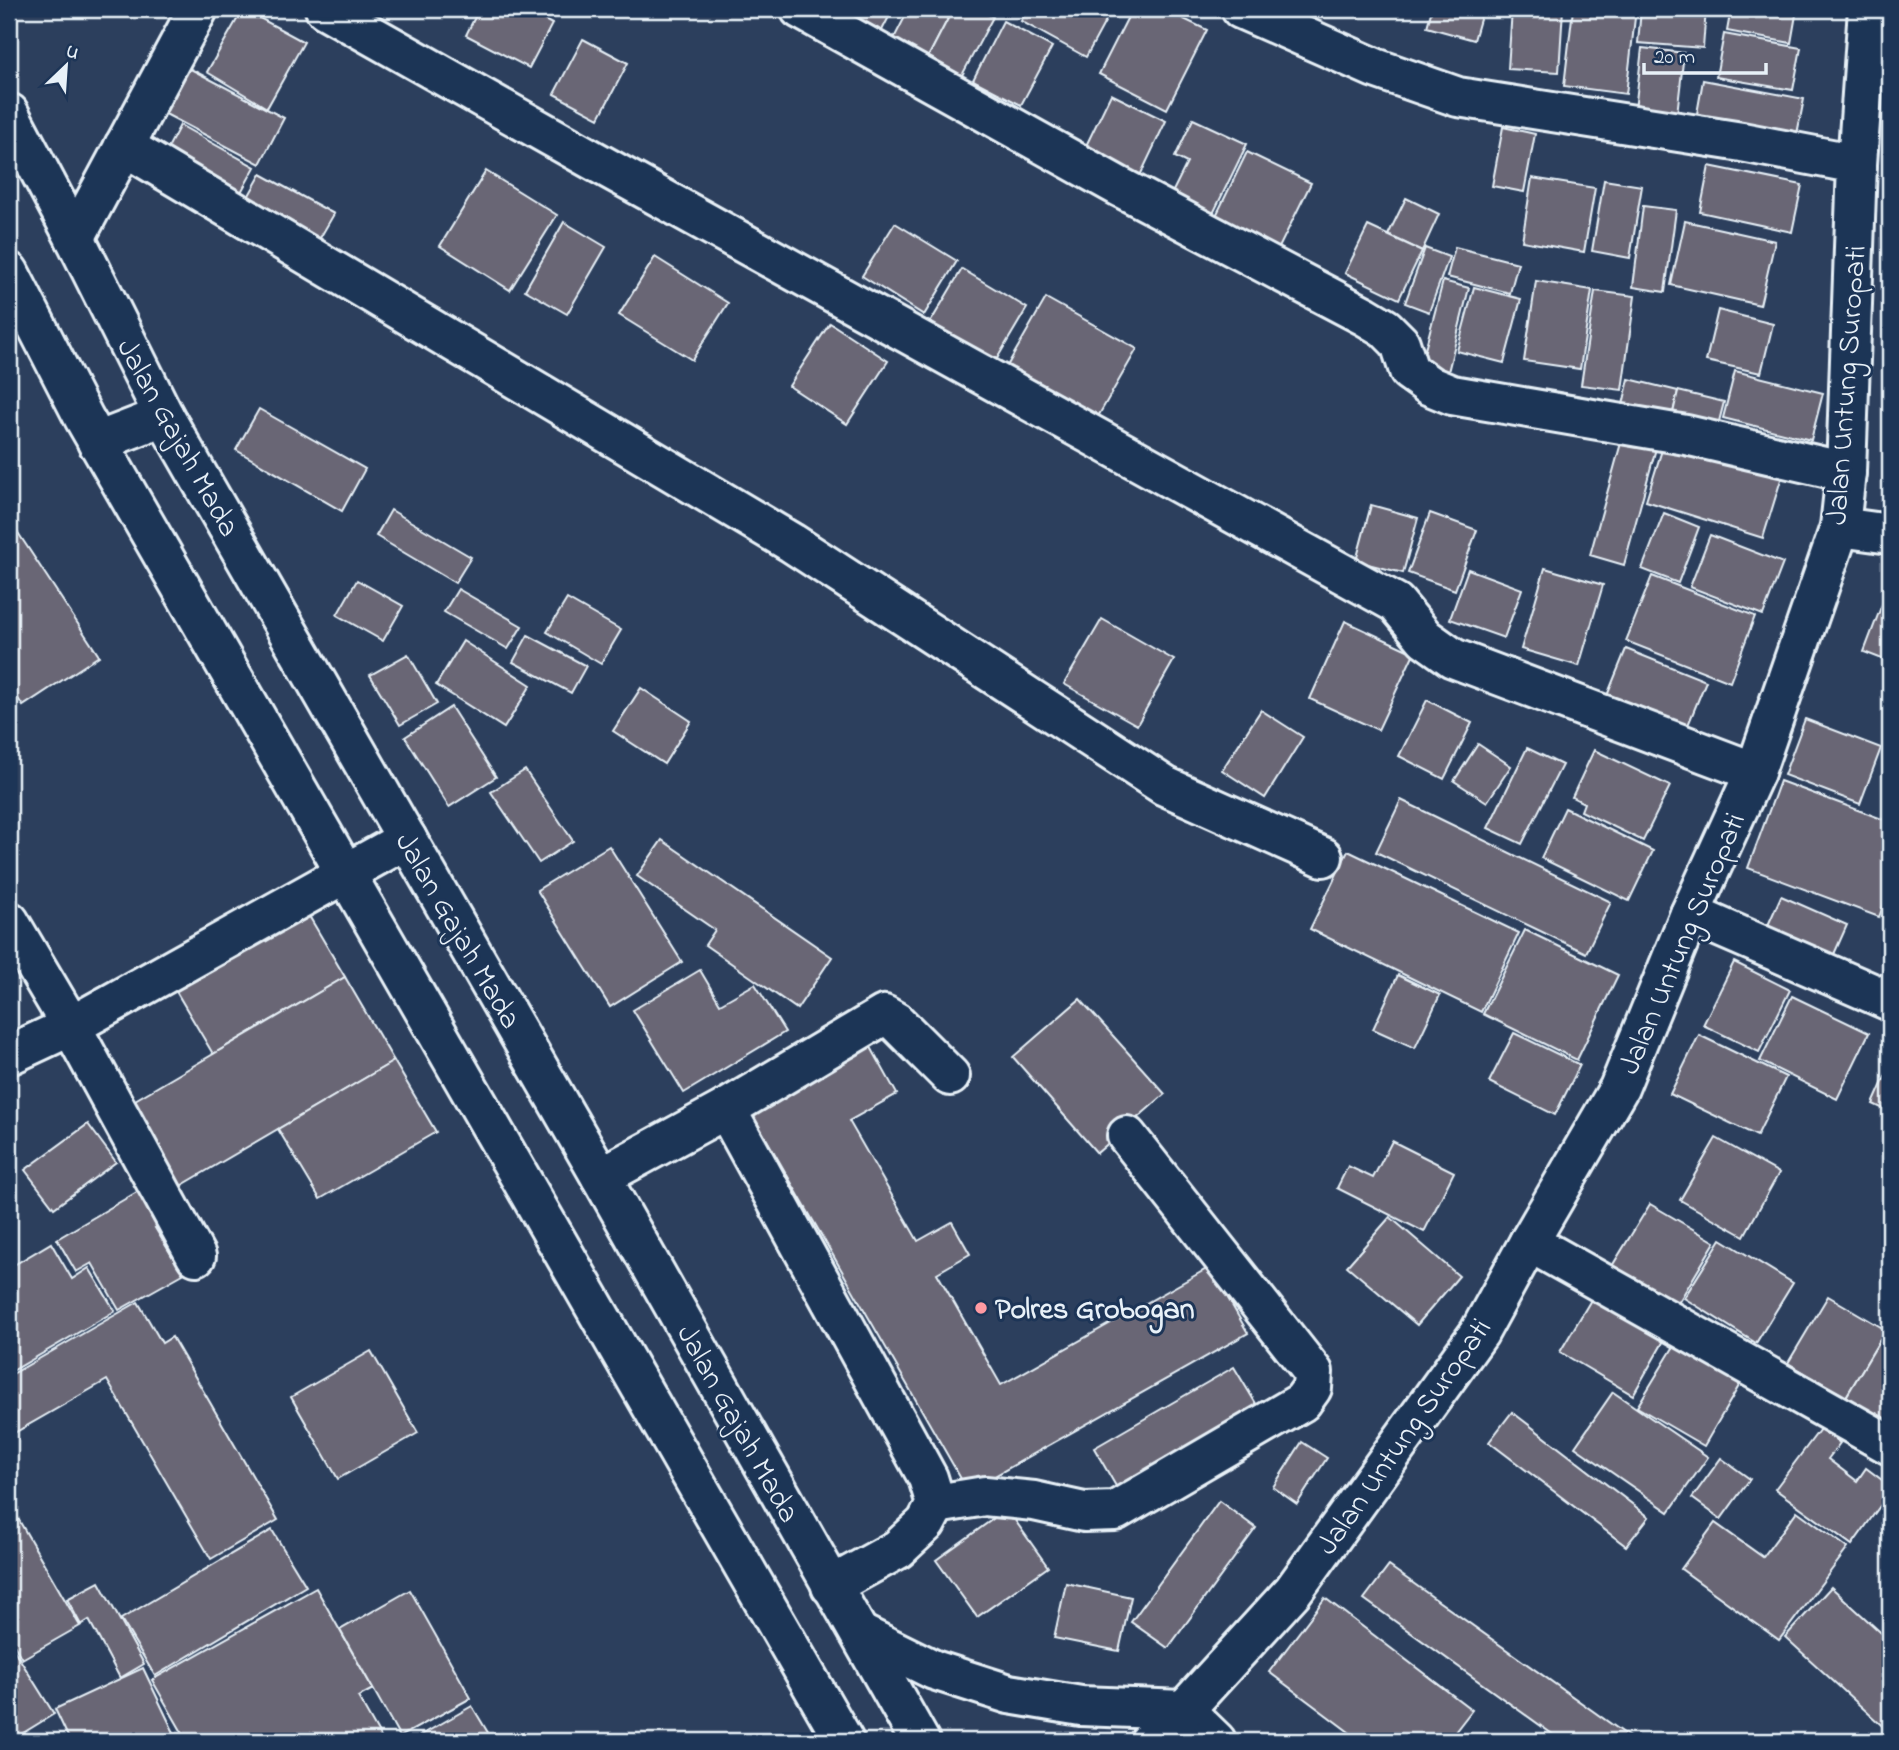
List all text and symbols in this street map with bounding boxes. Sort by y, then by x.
north arrow [32,32,102,102]
scale bar [1644,32,1766,76]
text: U [61,38,83,68]
text: 20 m [1654,43,1695,73]
street label: Jalan Untung Suropati [1816,244,1880,527]
street label: Jalan Gajah Mada [104,331,249,546]
street label: Jalan Untung Suropati [1609,807,1759,1082]
street label: Jalan Gajah Mada [382,825,531,1038]
place label: Polres Grobogan [995,1289,1195,1334]
marker: Polres Grobogan [973,1300,989,1316]
street label: Jalan Untung Suropati [1307,1310,1504,1565]
street label: Jalan Gajah Mada [664,1317,809,1532]

